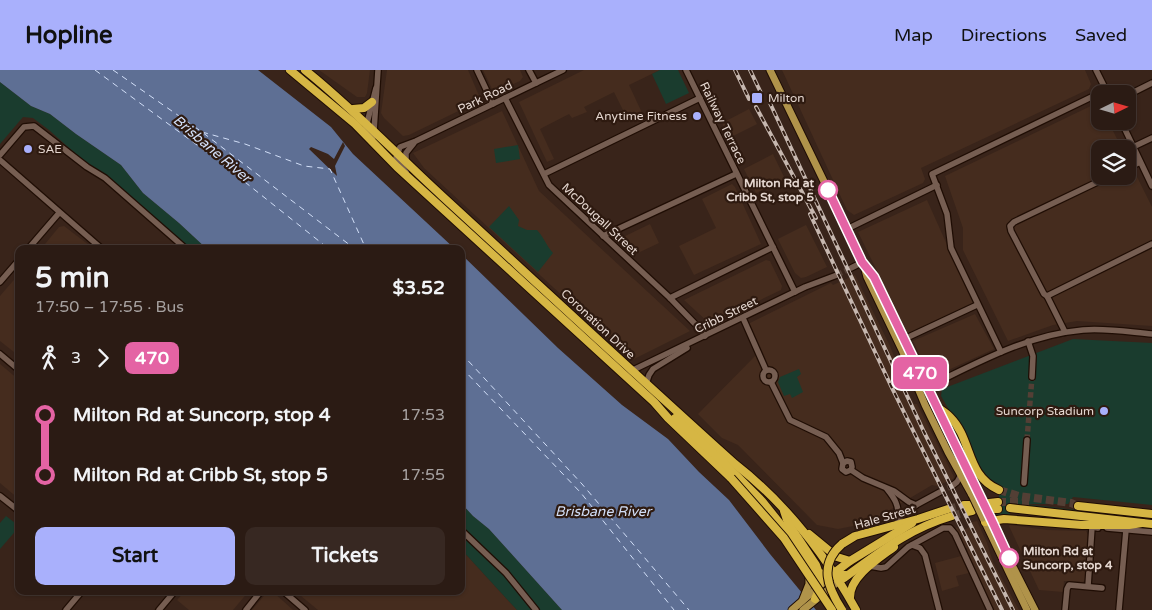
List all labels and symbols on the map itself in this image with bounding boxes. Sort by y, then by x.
street label: Park Road [455,78,515,116]
street label: Railway Terrace [697,80,749,166]
north arrow [1091,85,1136,130]
marker: Milton [750,91,764,105]
place label: Milton [768,91,805,105]
place label: Anytime Fitness [595,109,687,123]
marker: Anytime Fitness [691,110,703,122]
water label: Brisbane River [170,112,255,187]
place label: SAE [38,142,62,156]
marker: SAE [22,143,34,155]
place label: Milton Rd at Cribb St, stop 5 [726,176,814,205]
street label: McDougall Street [559,180,641,258]
marker: Milton Rd at Cribb St, stop 5 [818,180,838,200]
street label: Coronation Drive [558,286,638,362]
street label: Cribb Street [692,294,760,336]
line badge: 470 [891,357,949,389]
place label: Suncorp Stadium [996,404,1094,418]
marker: Suncorp Stadium [1098,405,1110,417]
street label: Hale Street [853,501,918,532]
water label: Brisbane River [555,503,653,520]
place label: Milton Rd at Suncorp, stop 4 [1023,544,1113,573]
marker: Milton Rd at Suncorp, stop 4 [999,548,1019,568]

